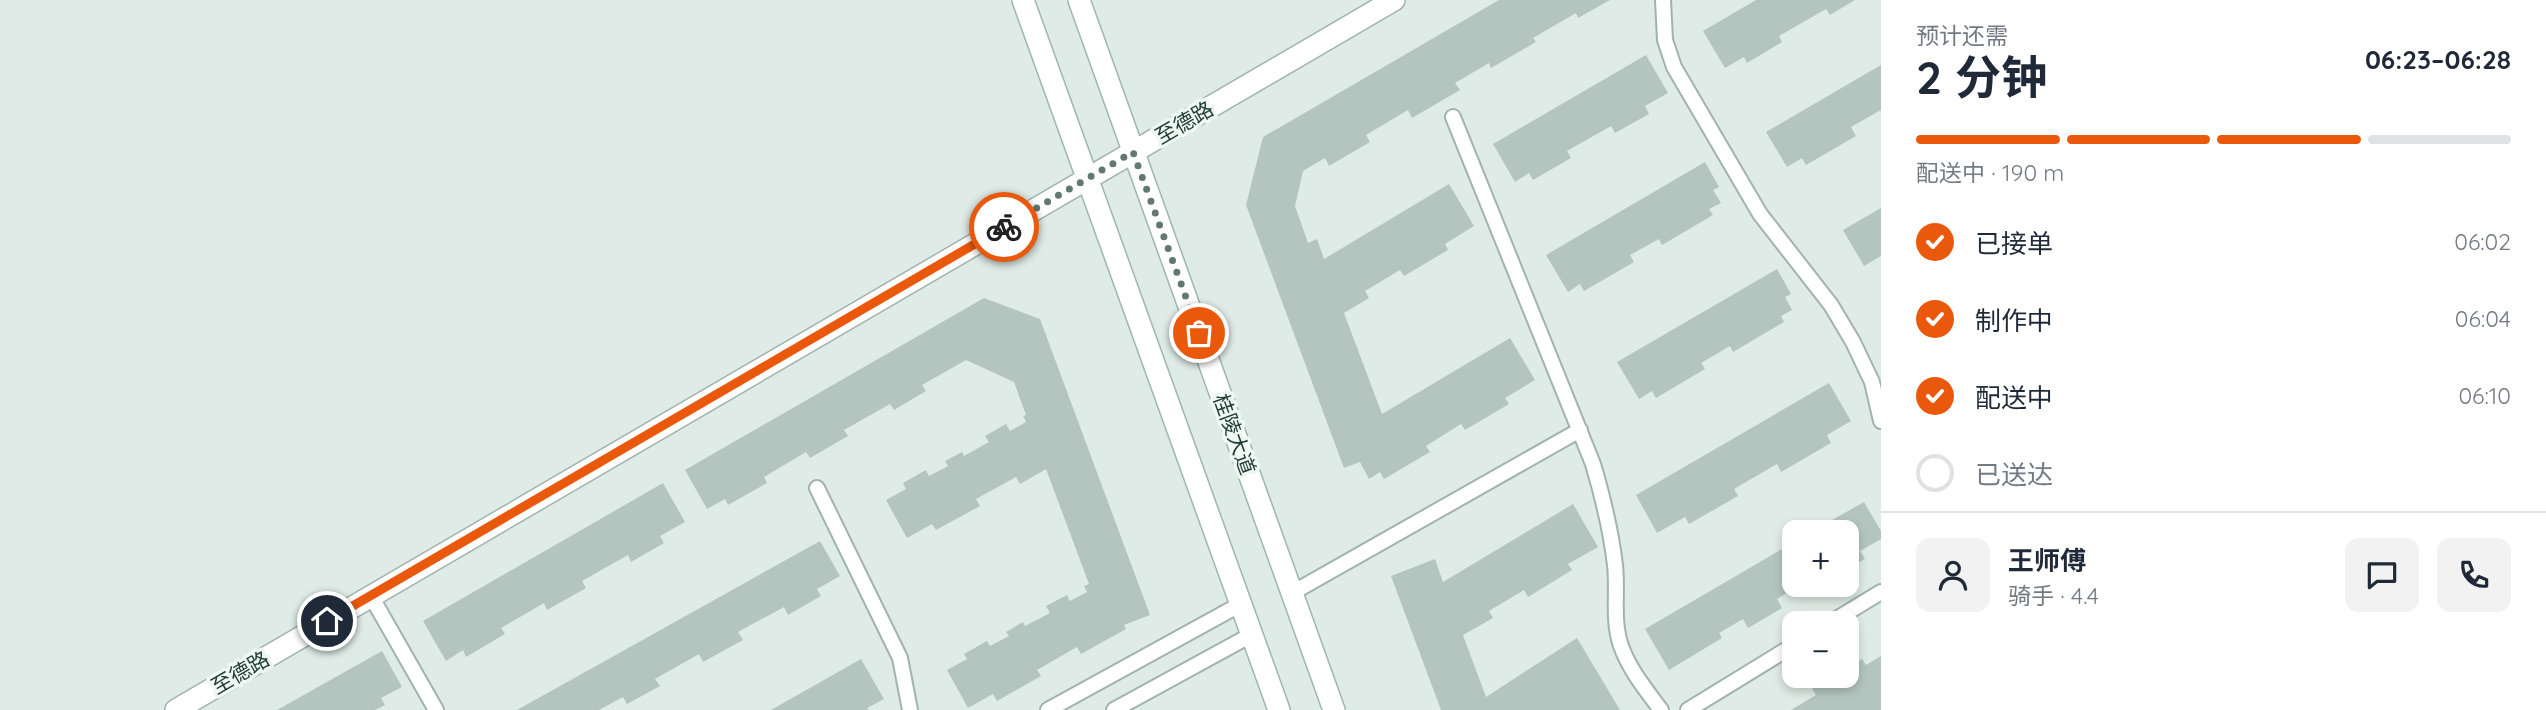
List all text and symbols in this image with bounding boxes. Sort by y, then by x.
text: 预计还需 [1916,21,2008,50]
text: 06:23–06:28 [2365,43,2511,76]
text: 2 分钟 [1916,48,2047,106]
street label: 至德路 [1150,95,1218,149]
text: 配送中 · 190 m [1916,158,2064,187]
courier [969,192,1039,262]
icon: bike [985,208,1023,246]
icon: check [1916,223,1954,261]
text: 已接单 [1975,227,2053,260]
text: 06:02 [2454,227,2511,256]
icon: check [1916,300,1954,338]
pin [1169,303,1229,363]
text: 制作中 [1975,304,2053,337]
text: 06:04 [2455,304,2511,333]
icon: bag [1180,314,1218,352]
icon: check [1916,377,1954,415]
text: 配送中 [1975,381,2053,414]
text: 06:10 [2458,381,2511,410]
street label: 桂陵大道 [1208,390,1262,478]
text: 已送达 [1975,458,2053,491]
map controls [1782,520,1859,688]
button: + [1782,520,1859,597]
button: person [1916,538,1990,612]
button: chat [2345,538,2419,612]
button: phone [2437,538,2511,612]
text: 王师傅 [2008,544,2086,577]
text: 骑手 · 4.4 [2008,581,2099,610]
pin [297,591,357,651]
icon: home [308,602,346,640]
button: − [1782,611,1859,688]
street label: 至德路 [206,645,274,699]

